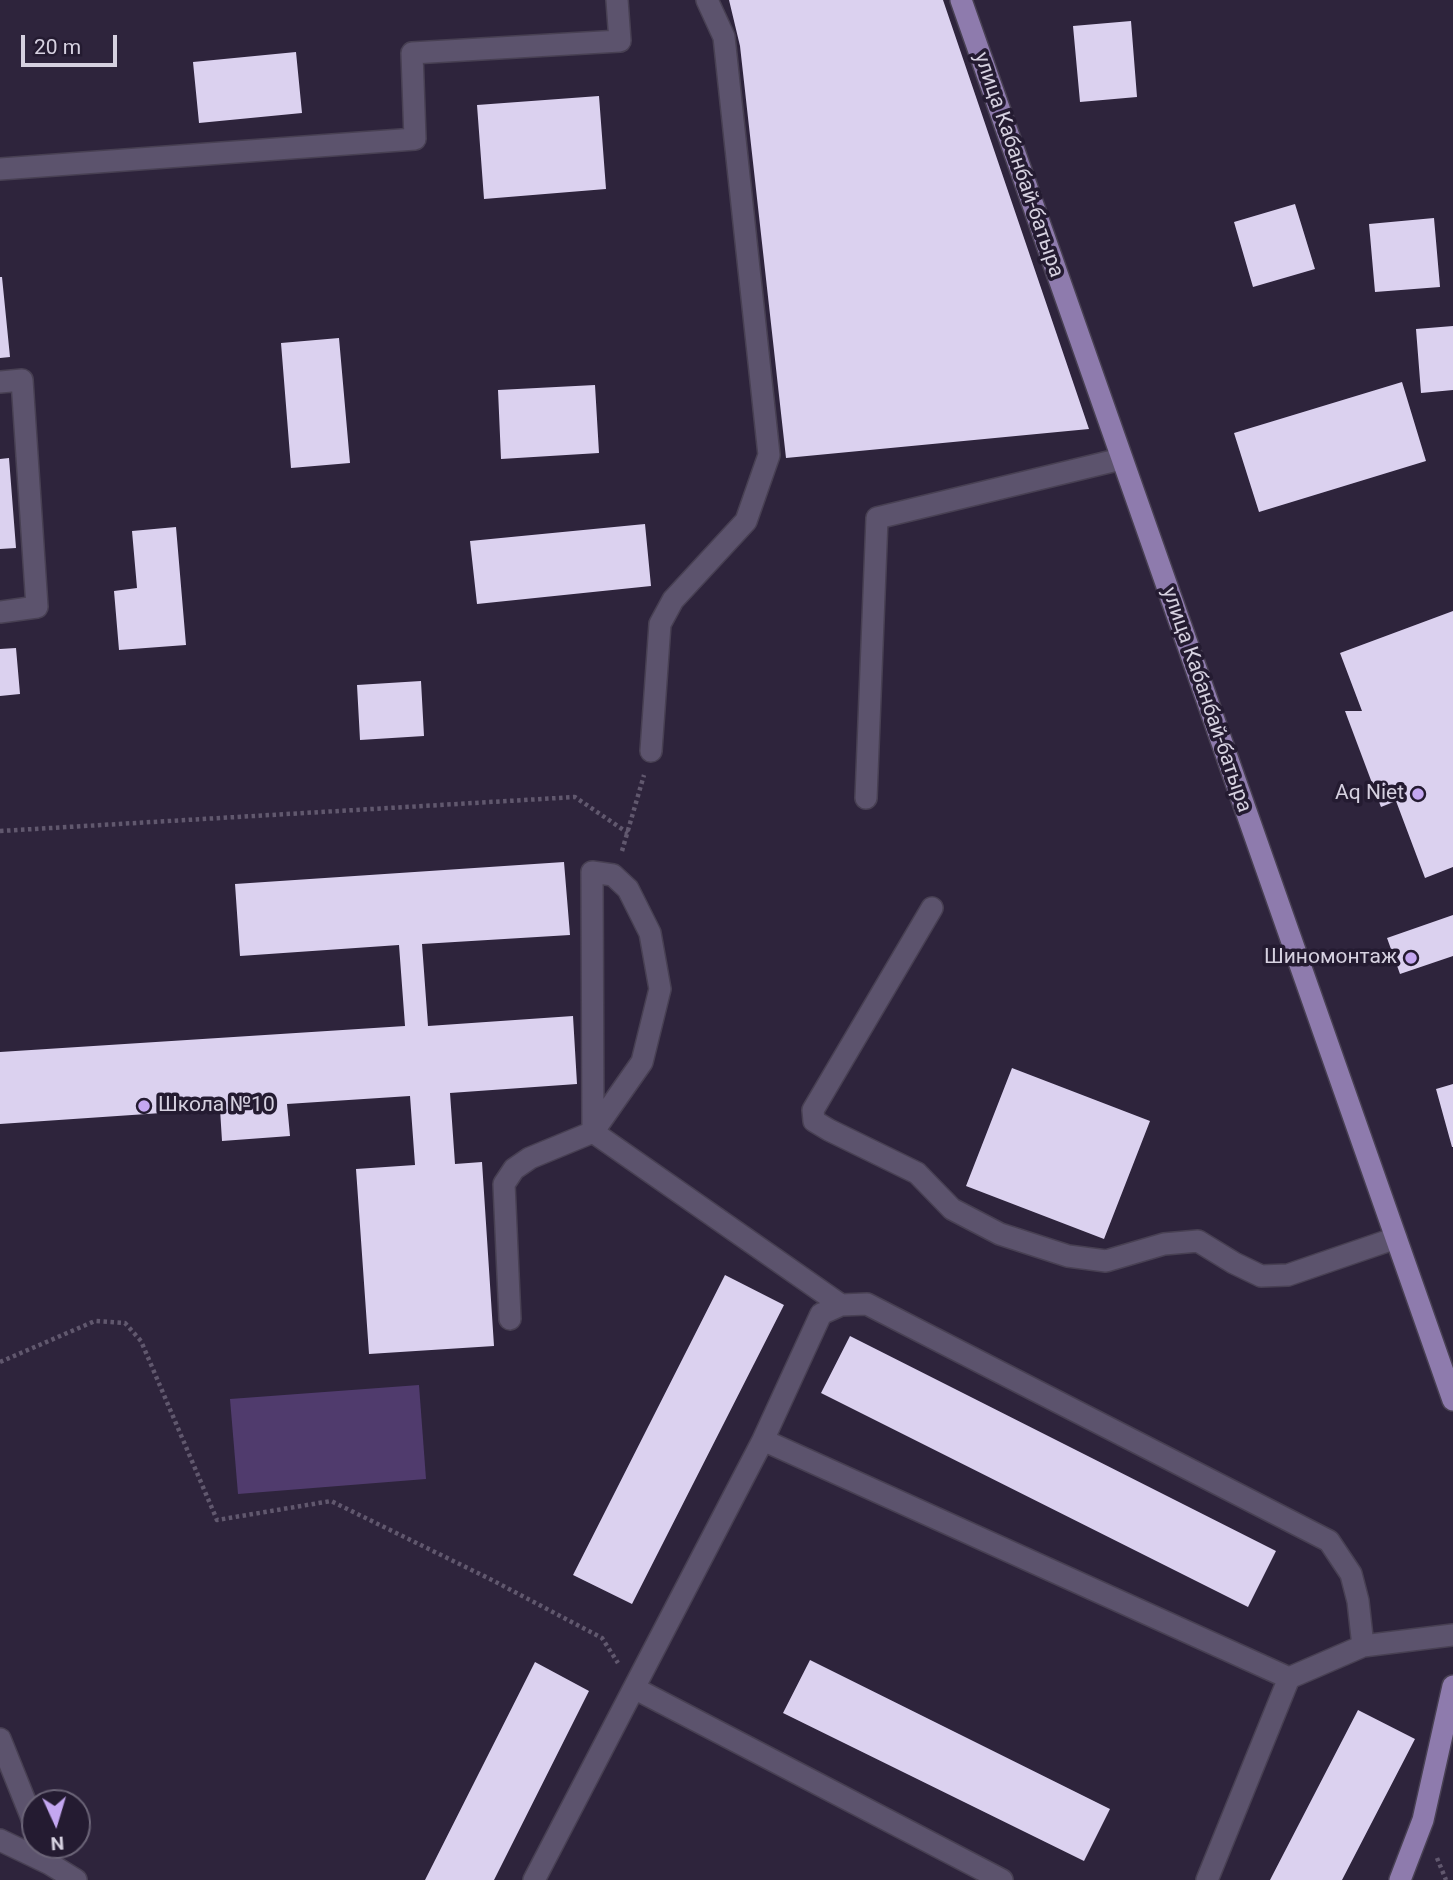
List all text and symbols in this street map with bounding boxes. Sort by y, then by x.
scale bar [24,21,121,65]
text: 20 m [34,35,81,59]
street label: улица Кабанбай-батыра [968,49,1068,281]
street label: улица Кабанбай-батыра [1156,584,1256,816]
place label: Aq Niet [1335,781,1404,807]
marker: Aq Niet [1410,786,1426,802]
place label: Шиномонтаж [1264,945,1397,971]
marker: Шиномонтаж [1403,950,1419,966]
place label: Школа №10 [158,1093,275,1119]
marker: Школа №10 [136,1098,152,1114]
north arrow [21,1789,91,1859]
text: N [50,1832,65,1855]

